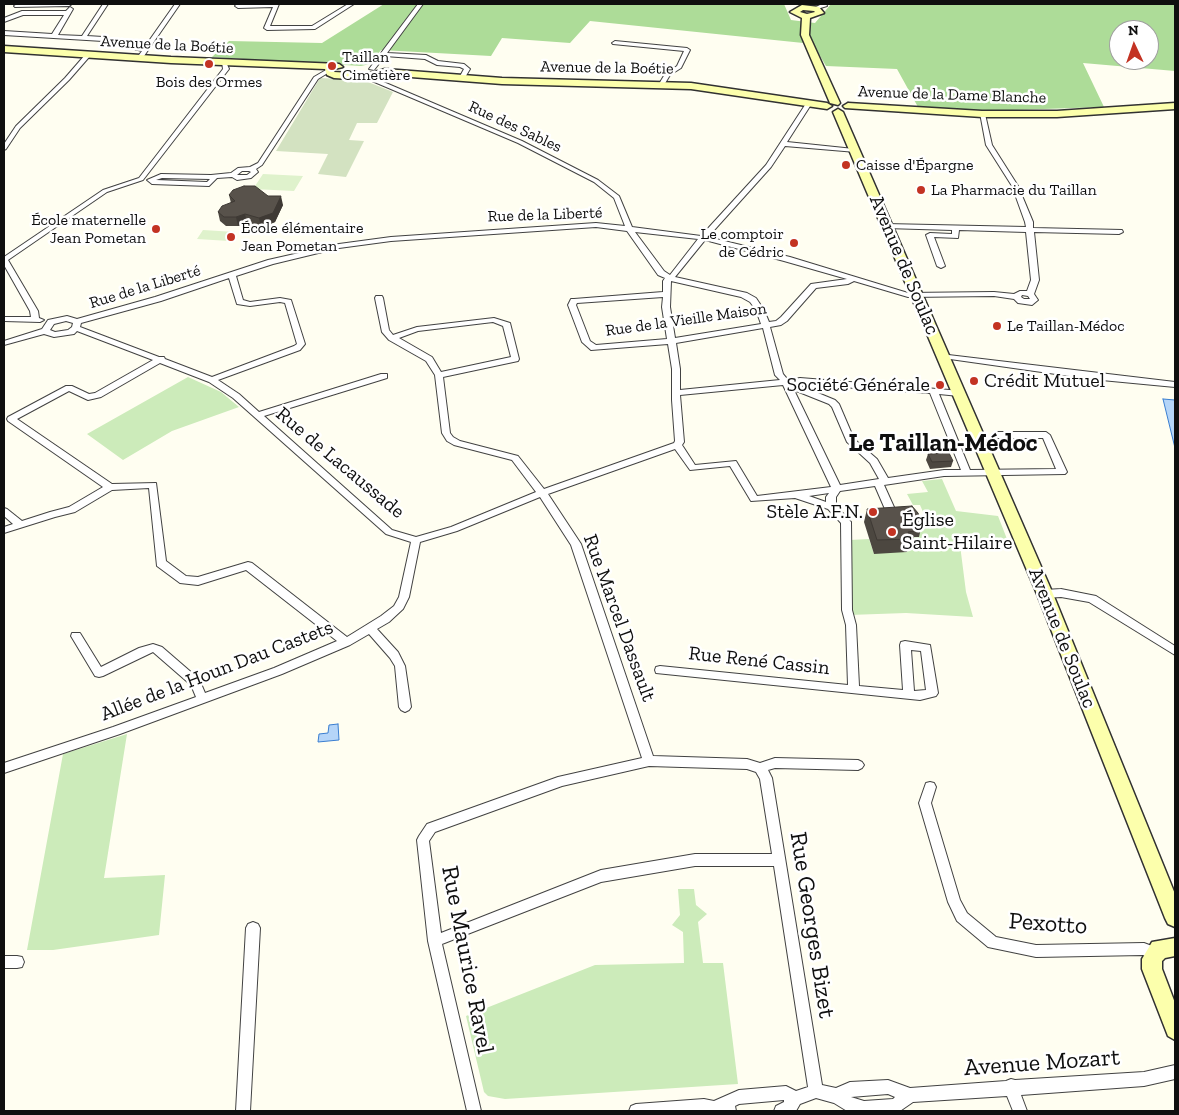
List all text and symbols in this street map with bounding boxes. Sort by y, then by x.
north arrow [1109,20,1159,70]
text: N [1127,22,1139,39]
street label: Avenue de la Boétie [100,32,234,58]
place label: Taillan Cimetière [342,47,410,85]
street label: Avenue de la Boétie [540,57,674,79]
marker: Bois des Ormes [203,58,215,70]
marker: Taillan Cimetière [326,60,338,72]
place label: Bois des Ormes [156,72,262,92]
street label: Avenue de la Dame Blanche [858,82,1046,108]
street label: Rue des Sables [465,97,565,157]
place label: Caisse d'Épargne [856,155,974,175]
marker: Caisse d'Épargne [840,159,852,171]
place label: La Pharmacie du Taillan [931,180,1097,200]
marker: La Pharmacie du Taillan [915,184,927,196]
street label: Avenue de Soulac [864,192,944,338]
street label: Rue de la Liberté [487,203,603,227]
place label: École maternelle Jean Pometan [31,210,146,248]
place label: École élémentaire Jean Pometan [241,218,364,256]
marker: École maternelle Jean Pometan [150,223,162,235]
place label: Le comptoir de Cédric [701,224,784,262]
marker: École élémentaire Jean Pometan [225,231,237,243]
marker: Le comptoir de Cédric [788,237,800,249]
street label: Rue de la Liberté [87,261,203,313]
street label: Rue de la Vieille Maison [604,299,768,341]
place label: Le Taillan-Médoc [1007,316,1125,336]
marker: Le Taillan-Médoc [991,320,1003,332]
place label: Crédit Mutuel [984,369,1105,393]
place label: Société Générale [787,373,930,397]
marker: Crédit Mutuel [968,375,980,387]
marker: Société Générale [934,379,946,391]
street label: Rue de Lacaussade [271,402,409,524]
district label: Le Taillan-Médoc [849,429,1037,459]
place label: Stèle A.F.N. [767,500,863,524]
marker: Stèle A.F.N. [867,506,879,518]
place label: Église Saint-Hilaire [902,508,1012,555]
marker: Église Saint-Hilaire [886,526,898,538]
street label: Rue Marcel Dassault [578,531,660,705]
street label: Avenue de Soulac [1023,564,1101,712]
street label: Allée de la Houn Dau Castets [97,615,337,727]
street label: Rue René Cassin [687,642,831,680]
street label: Rue Georges Bizet [783,830,841,1020]
street label: Rue Maurice Ravel [435,864,499,1056]
street label: Pexotto [1008,907,1088,941]
street label: Avenue Mozart [963,1043,1121,1083]

